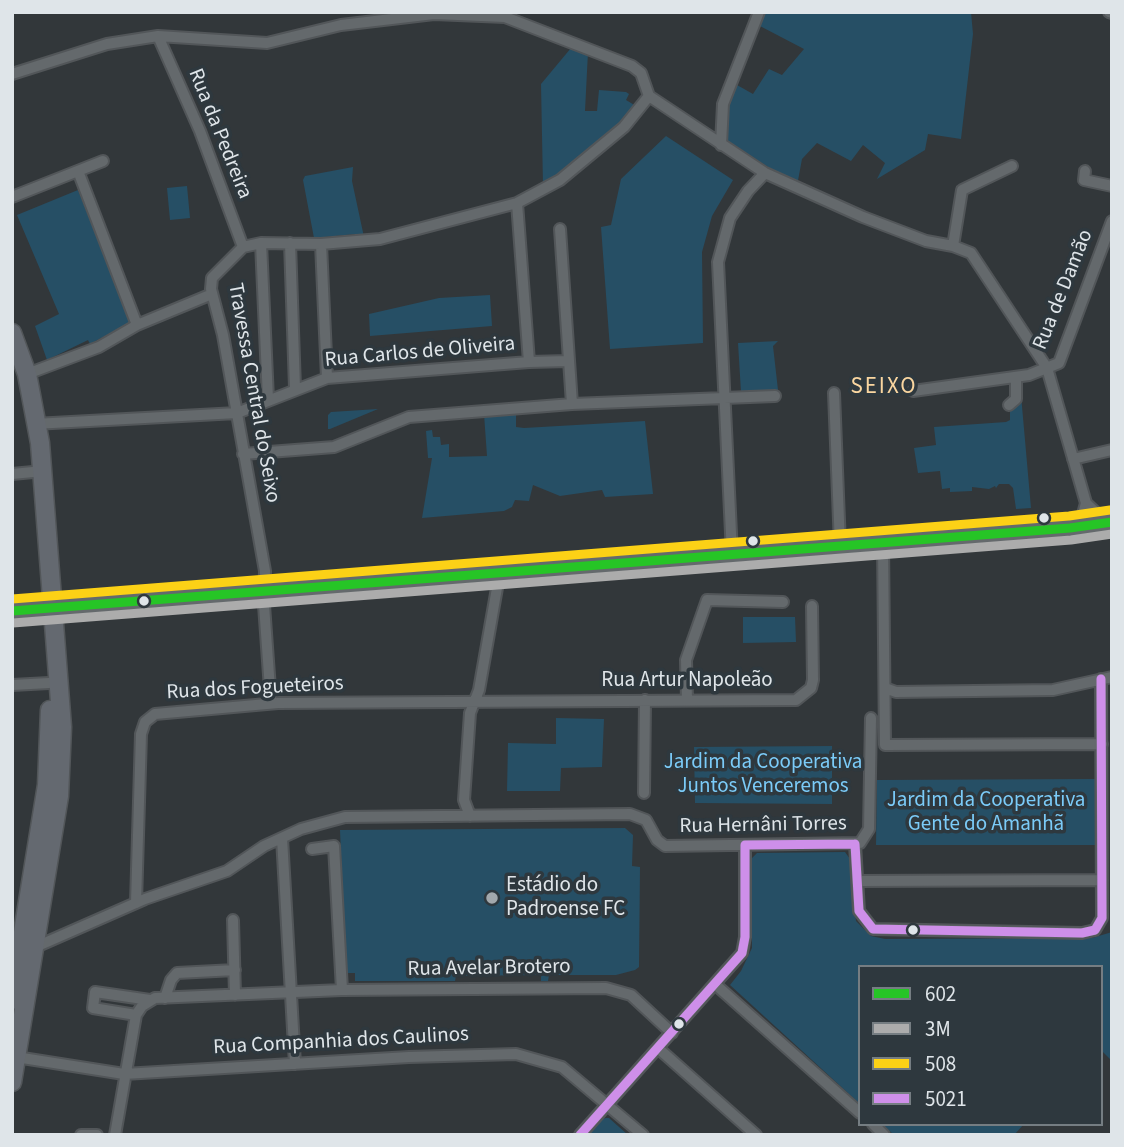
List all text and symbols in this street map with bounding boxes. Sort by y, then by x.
street label: Rua da Pedreira [181,65,257,203]
street label: Rua de Damão [1028,226,1100,354]
street label: Travessa Central do Seixo [221,281,285,505]
street label: Rua Carlos de Oliveira [324,332,516,374]
district label: SEIXO [851,374,917,402]
unlabelled marker [1037,511,1051,525]
unlabelled marker [746,534,760,548]
unlabelled marker [137,594,151,608]
street label: Rua Artur Napoleão [601,668,773,694]
street label: Rua dos Fogueteiros [166,672,344,706]
park label: Jardim da Cooperativa Juntos Venceremos [664,750,862,800]
park label: Jardim da Cooperativa Gente do Amanhã [887,788,1085,838]
street label: Rua Hernâni Torres [679,812,847,840]
place label: Estádio do Padroense FC [506,873,625,923]
marker: Estádio do Padroense FC [484,890,500,906]
unlabelled marker [906,923,920,937]
street label: Rua Avelar Brotero [407,955,571,983]
legend [858,965,1103,1126]
text: 602 [925,979,956,1009]
text: 3M [925,1014,951,1044]
unlabelled marker [672,1017,686,1031]
street label: Rua Companhia dos Caulinos [213,1023,469,1061]
text: 508 [925,1049,956,1079]
text: 5021 [925,1084,967,1114]

